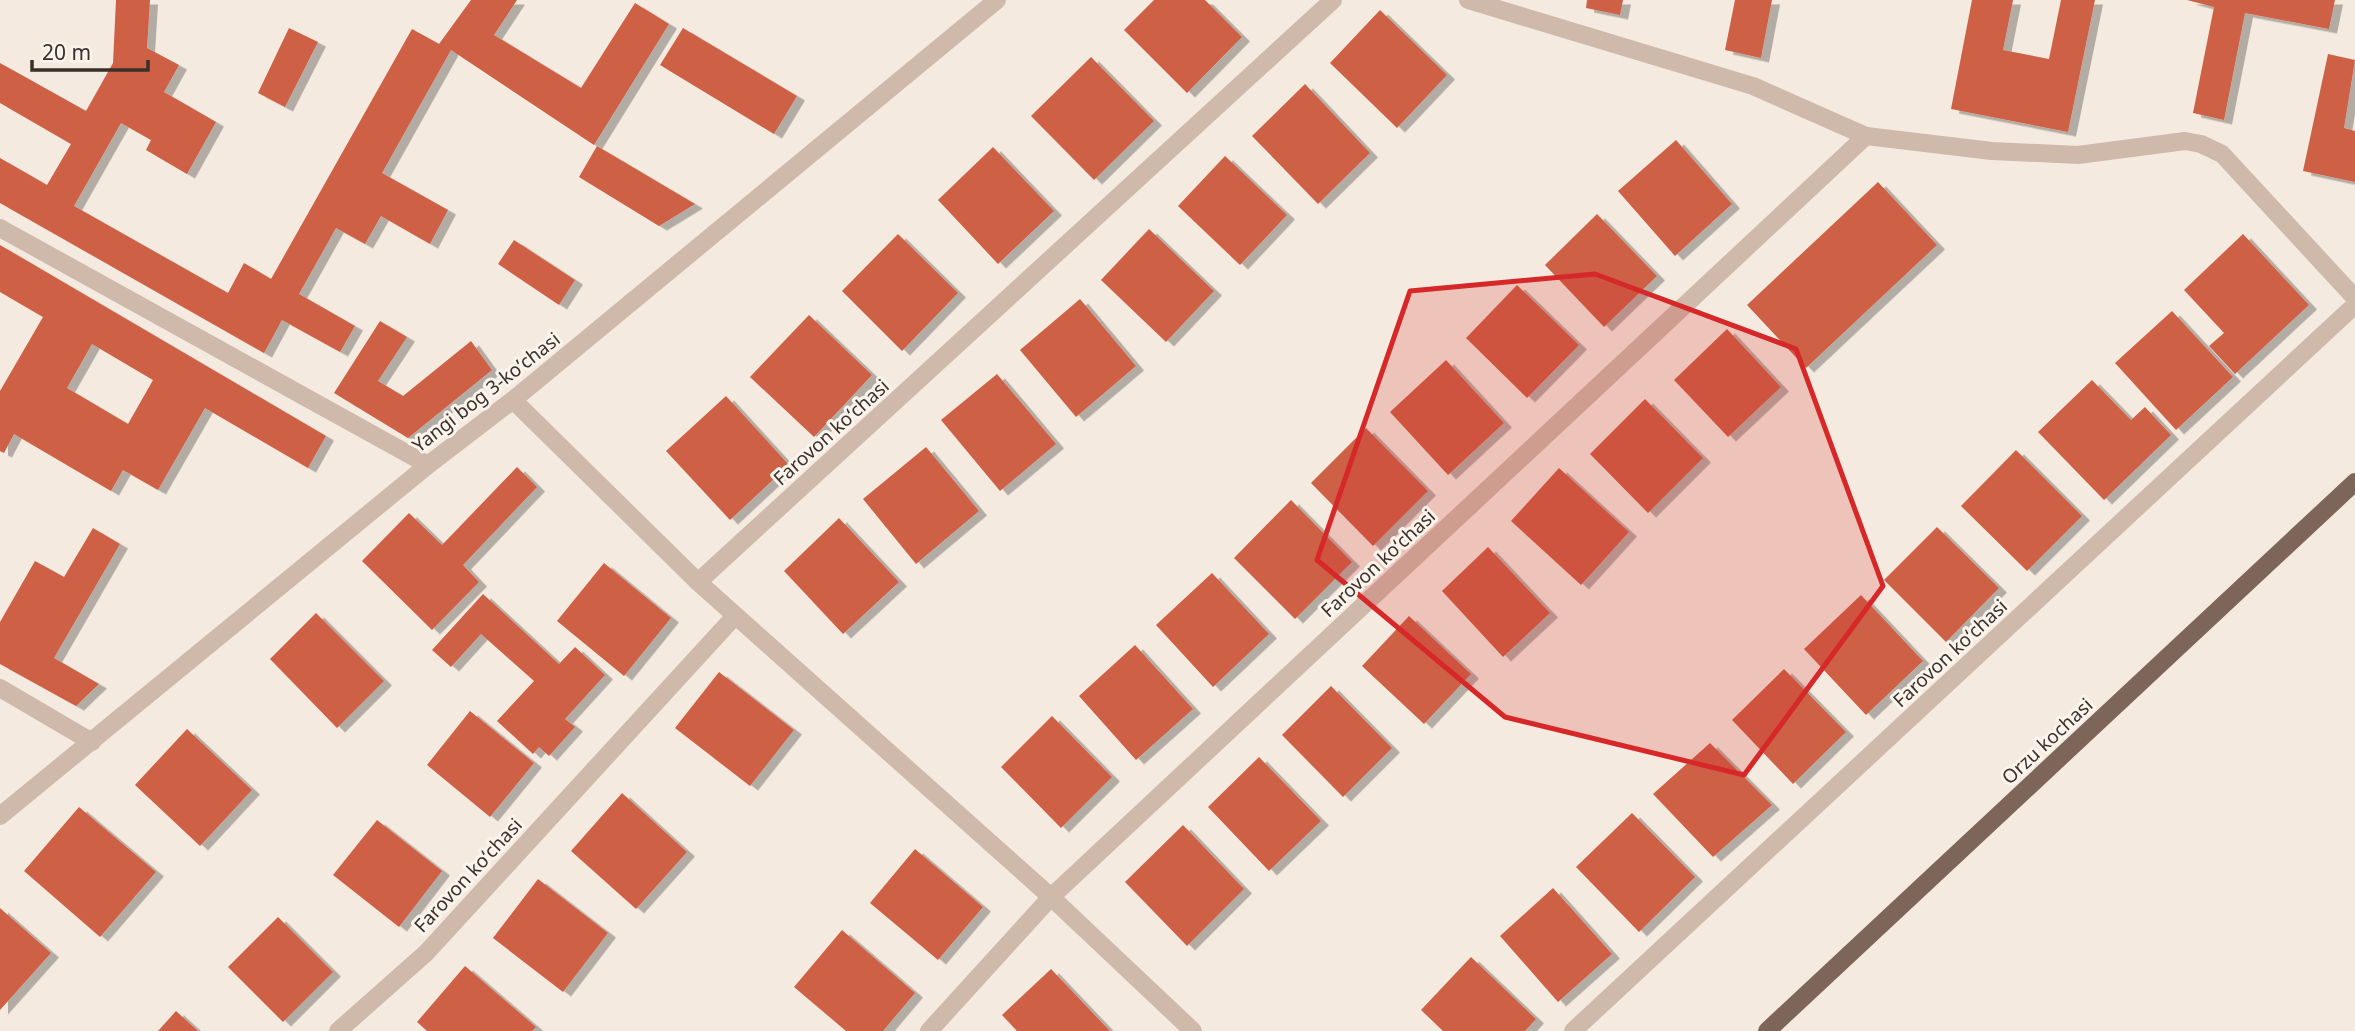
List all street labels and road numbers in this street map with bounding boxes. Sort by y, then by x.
street label: Yangi bog 3-koʼchasi [407,326,565,458]
street label: Farovon koʻchasi [768,373,894,491]
street label: Farovon koʻchasi [1315,503,1441,623]
street label: Farovon koʻchasi [1887,593,2013,713]
street label: Orzu kochasi [1996,692,2098,790]
street label: Farovon koʻchasi [408,812,528,938]

